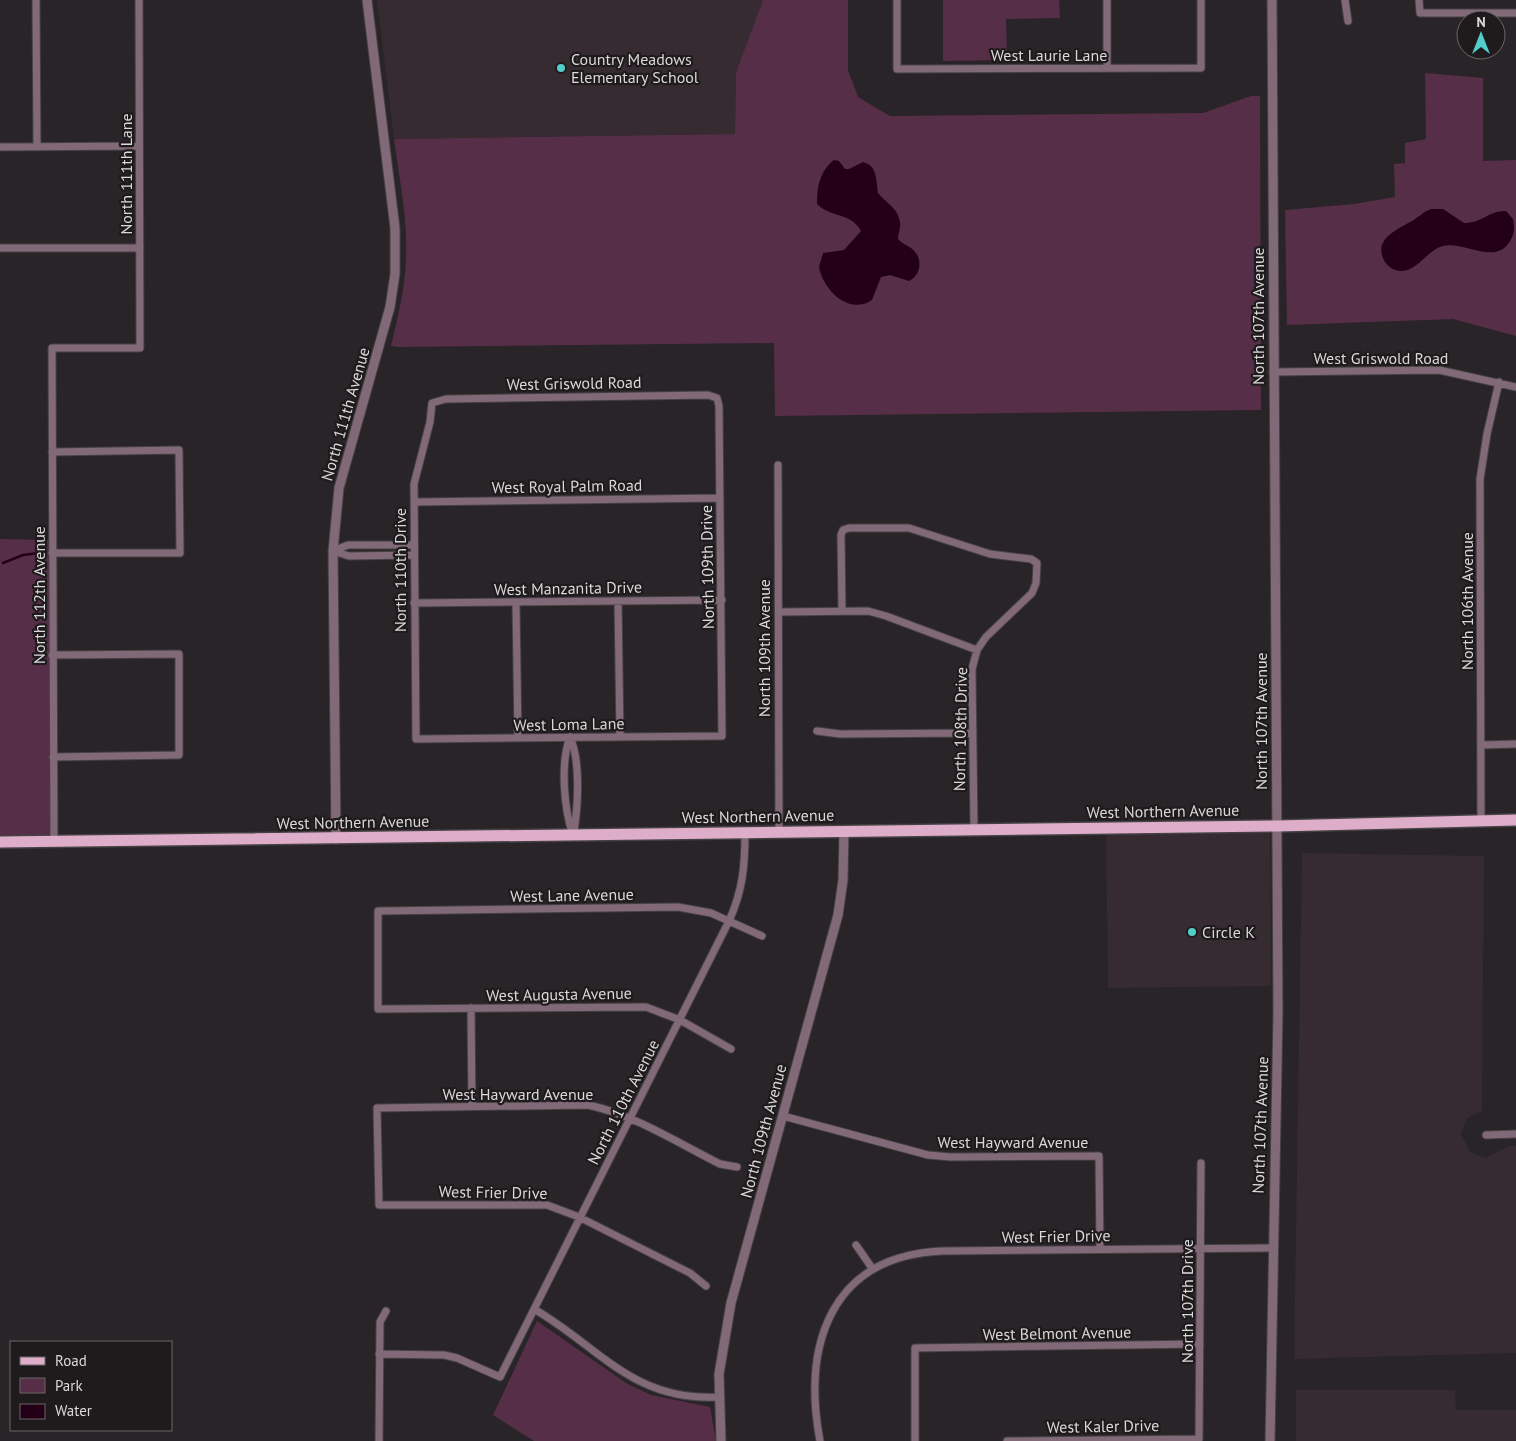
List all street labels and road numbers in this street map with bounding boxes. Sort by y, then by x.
street label: West Laurie Lane [991,45,1107,65]
street label: North 111th Lane [116,113,136,235]
street label: North 107th Avenue [1248,247,1268,385]
street label: North 111th Avenue [316,345,374,483]
street label: West Griswold Road [1314,348,1448,368]
street label: West Griswold Road [506,372,642,394]
street label: West Royal Palm Road [491,475,643,497]
street label: North 109th Drive [696,505,718,629]
street label: North 110th Drive [390,508,410,632]
street label: North 112th Avenue [29,526,49,664]
street label: North 106th Avenue [1457,532,1477,670]
street label: West Manzanita Drive [494,577,642,599]
street label: North 109th Avenue [754,579,774,717]
street label: North 107th Avenue [1251,652,1271,790]
street label: North 108th Drive [949,667,971,791]
street label: West Loma Lane [513,713,625,735]
street label: West Northern Avenue [1087,800,1239,822]
street label: West Northern Avenue [682,805,834,827]
street label: West Northern Avenue [277,811,429,833]
street label: West Lane Avenue [510,884,634,906]
street label: West Augusta Avenue [486,983,632,1005]
street label: North 110th Avenue [583,1036,663,1168]
street label: North 107th Avenue [1248,1056,1272,1194]
street label: North 109th Avenue [736,1062,790,1200]
street label: West Hayward Avenue [443,1084,593,1104]
street label: West Hayward Avenue [938,1132,1088,1152]
street label: West Frier Drive [438,1181,548,1203]
street label: West Frier Drive [1001,1225,1111,1247]
street label: North 107th Drive [1177,1239,1197,1363]
street label: West Belmont Avenue [982,1322,1132,1344]
street label: West Kaler Drive [1046,1415,1160,1437]

